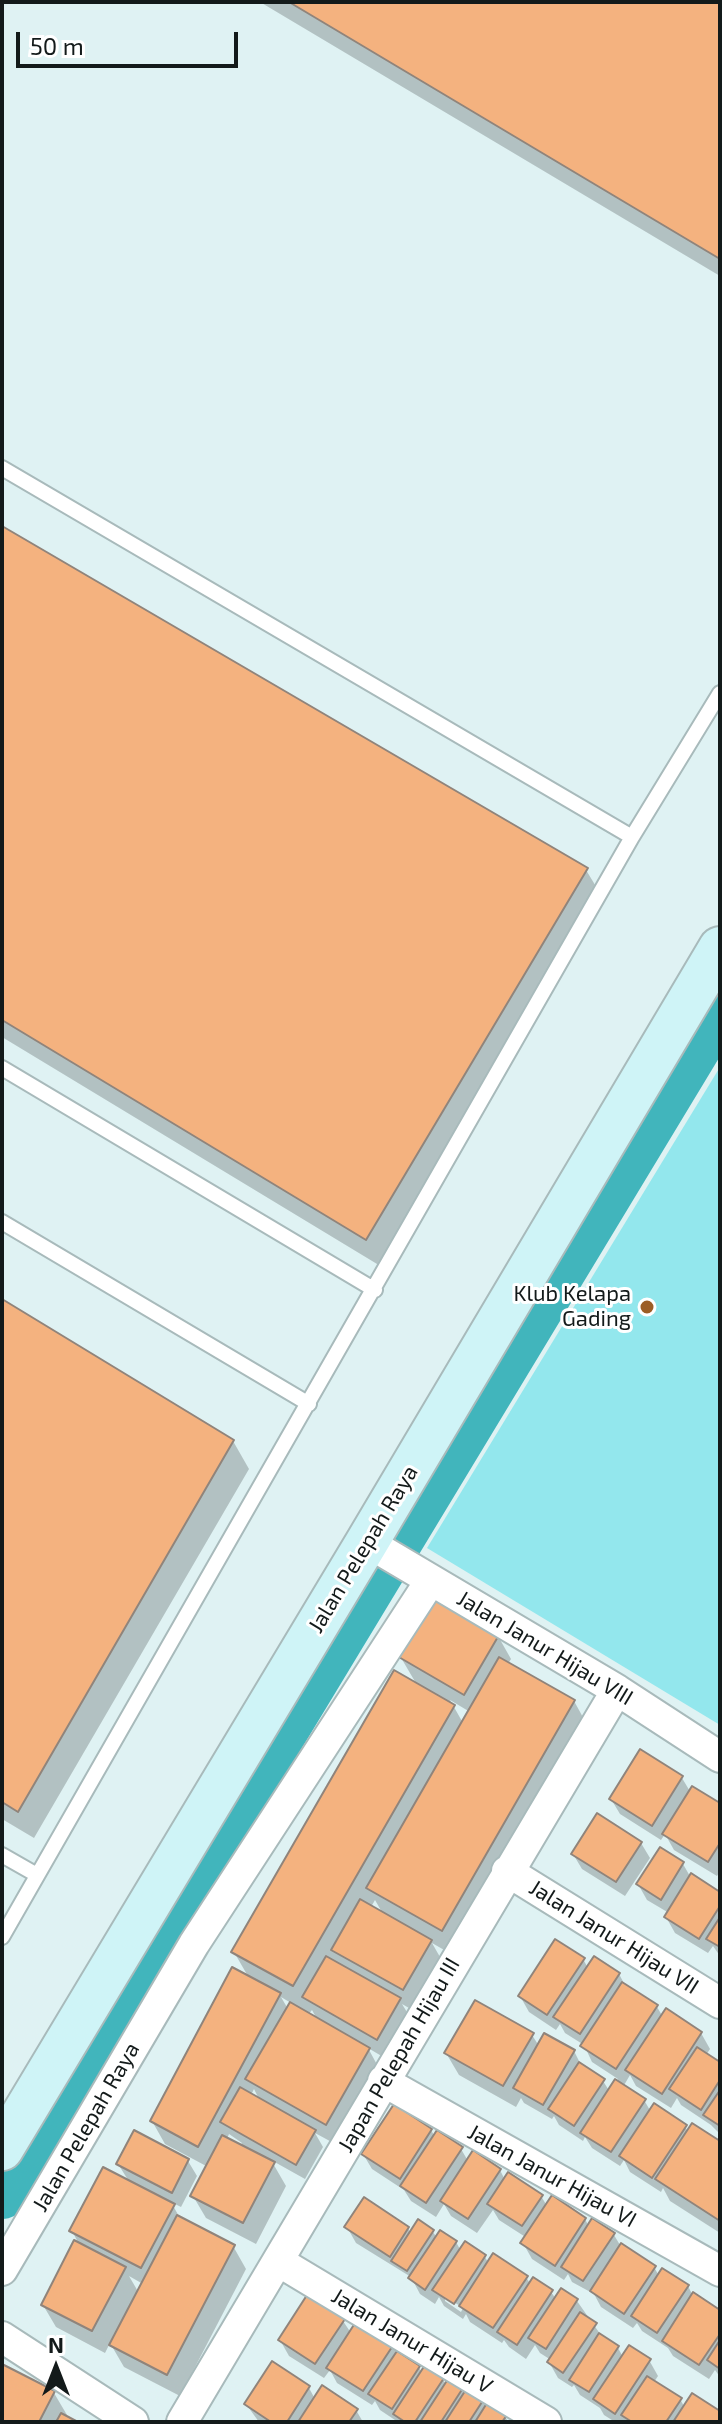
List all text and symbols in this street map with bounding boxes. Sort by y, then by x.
scale bar [20,16,242,66]
text: 50 m [30,31,84,60]
place label: Klub Kelapa Gading [513,1281,631,1332]
marker: Klub Kelapa Gading [638,1298,656,1316]
street label: Jalan Pelepah Raya [303,1460,423,1638]
street label: Jalan Janur Hijau VIII [452,1585,638,1711]
street label: Jalan Janur Hijau VII [525,1874,703,2000]
street label: Japan Pelepah Hijau III [333,1953,465,2157]
street label: Jalan Pelepah Raya [27,2038,145,2216]
street label: Jalan Janur Hijau VI [463,2119,641,2233]
street label: Jalan Janur Hijau V [327,2283,497,2399]
north arrow [16,2328,96,2408]
text: N [48,2331,64,2357]

